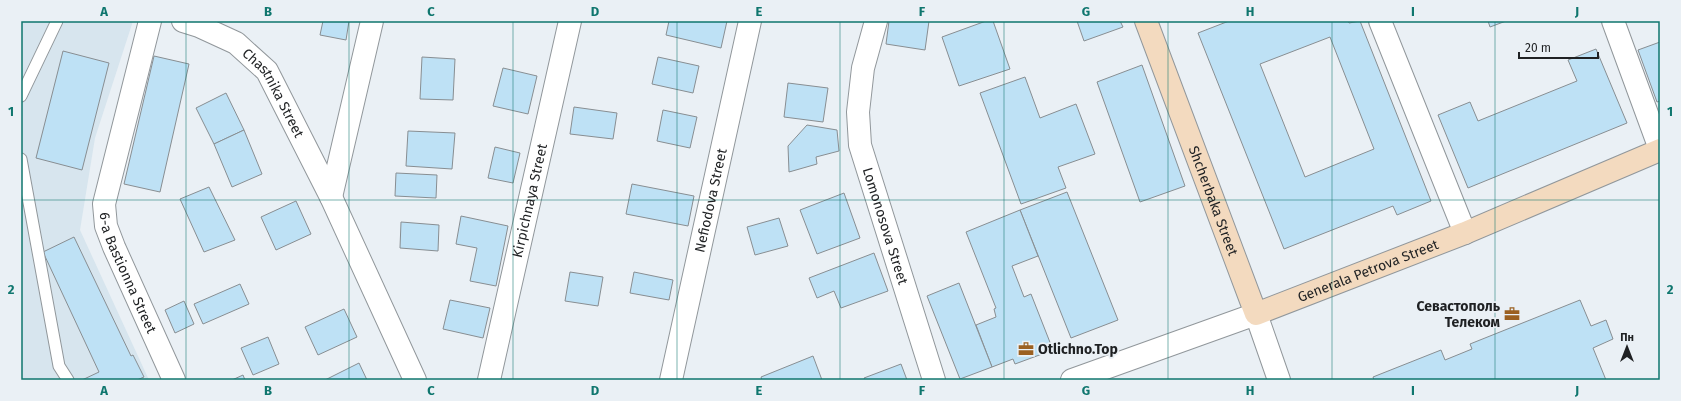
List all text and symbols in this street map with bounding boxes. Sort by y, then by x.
text: A [99,4,108,19]
text: B [264,4,272,19]
text: C [427,4,435,19]
text: D [591,4,600,19]
text: E [756,4,763,19]
text: F [919,4,926,19]
text: G [1082,4,1090,19]
text: H [1246,4,1254,19]
text: I [1411,4,1415,19]
text: J [1574,4,1579,19]
scale bar [1519,34,1598,60]
text: 20 m [1525,41,1551,55]
street label: Chastnika Street [239,45,308,141]
text: 1 [8,104,14,119]
text: 1 [1667,104,1673,119]
street label: Kirpichnaya Street [509,141,551,259]
street label: Shcherbaka Street [1185,144,1242,259]
street label: Nefiodova Street [691,146,731,254]
street label: Lomonosova Street [859,165,912,288]
street label: 6-a Bastionna Street [96,212,160,337]
street label: Generala Petrova Street [1295,236,1442,306]
text: 2 [8,282,15,297]
text: 2 [1667,282,1674,297]
place label: Севастополь Телеком [1417,298,1501,331]
office icon: Севастополь Телеком [1503,305,1521,323]
north arrow [1607,327,1647,367]
text: Пн [1620,331,1634,344]
office icon: Otlichno.Top [1017,340,1035,358]
place label: Otlichno.Top [1038,341,1118,358]
text: A [99,383,108,398]
text: B [264,383,272,398]
text: C [427,383,435,398]
text: D [591,383,600,398]
text: E [756,383,763,398]
text: F [919,383,926,398]
text: G [1082,383,1090,398]
text: H [1246,383,1254,398]
text: I [1411,383,1415,398]
text: J [1574,383,1579,398]

